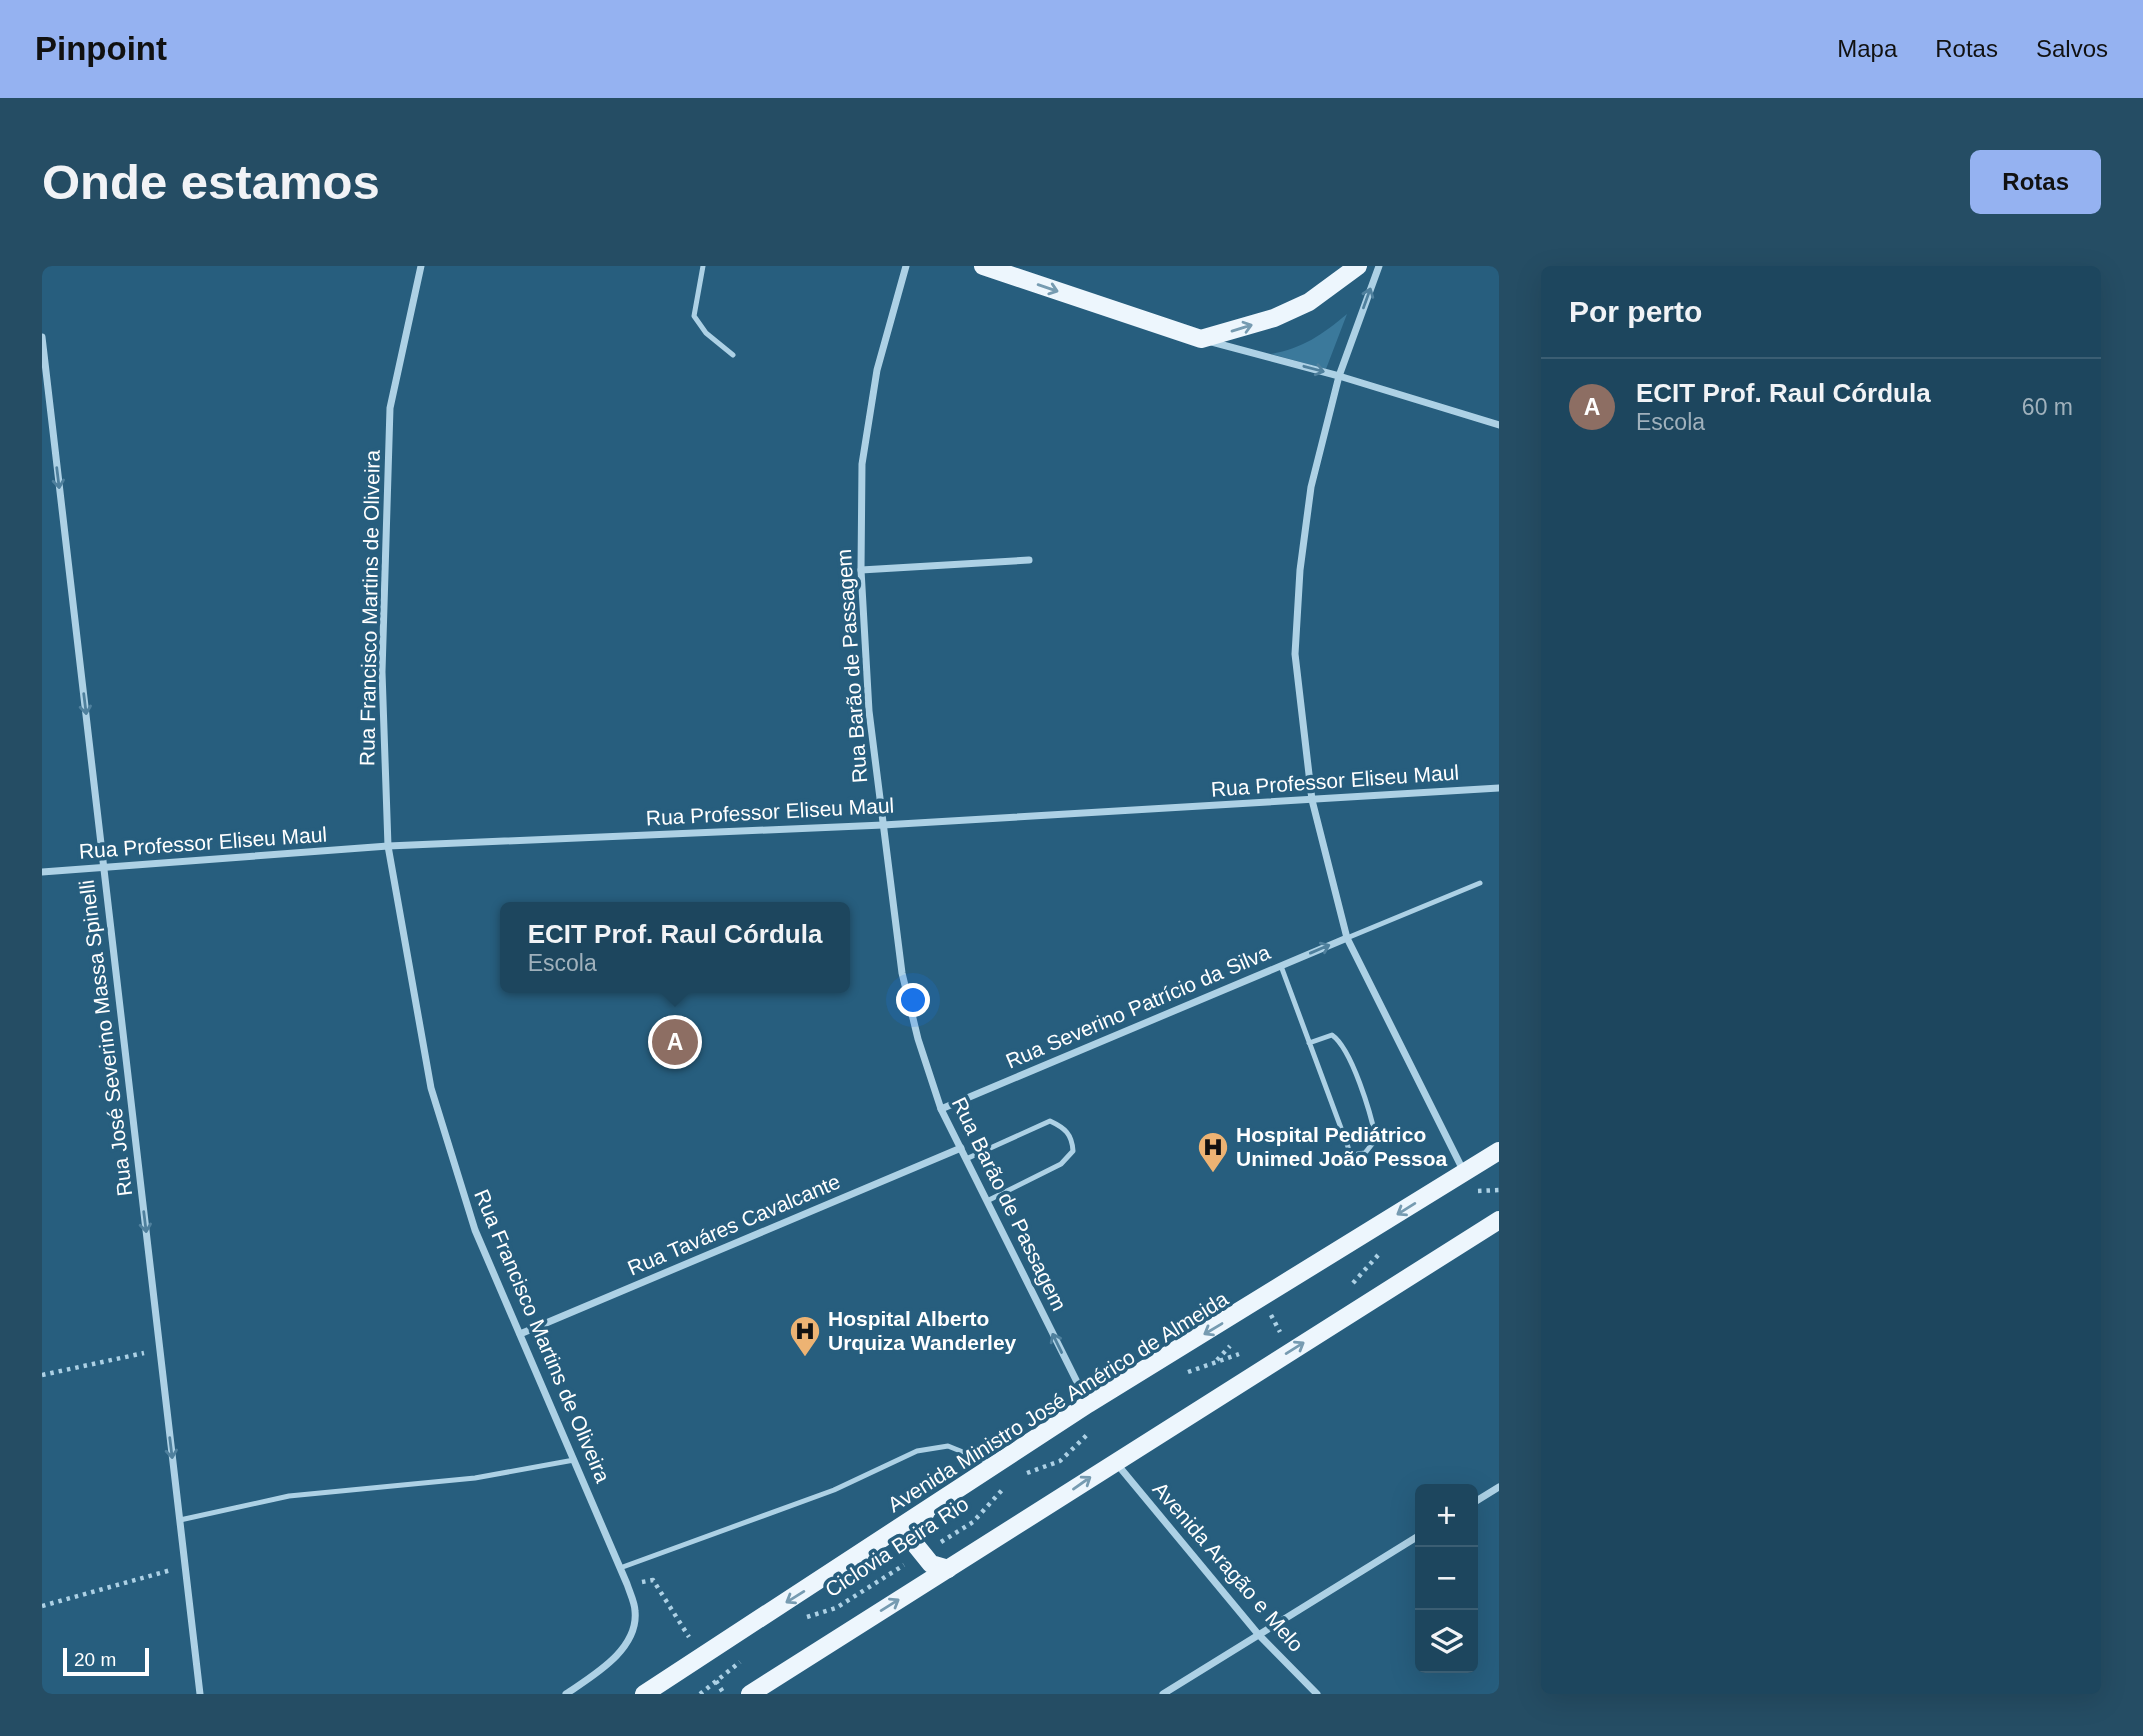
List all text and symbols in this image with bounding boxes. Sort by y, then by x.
text: Pinpoint [35,30,167,67]
text: Mapa [1837,35,1897,62]
text: Rotas [1935,35,1998,62]
text: Salvos [2036,35,2108,62]
button: Rotas [1970,150,2101,214]
text: Onde estamos [42,155,380,209]
one-way arrow [1036,283,1058,295]
one-way arrow [1362,287,1375,309]
text: Por perto [1569,295,1702,328]
one-way arrow [1230,321,1252,333]
one-way arrow [1302,363,1325,376]
text: ECIT Prof. Raul Córdula [1636,378,1931,408]
text: A [1584,394,1600,420]
text: 60 m [2022,394,2073,420]
text: Escola [1636,409,1705,435]
street label: Rua Francisco Martins de Oliveira [355,449,384,766]
one-way arrow [52,466,65,488]
street label: Rua Barão de Passagem [832,548,871,784]
one-way arrow [78,692,91,714]
street label: Rua Professor Eliseu Maul [1210,760,1460,801]
street label: Rua Professor Eliseu Maul [645,794,895,829]
street label: Rua Professor Eliseu Maul [78,822,328,863]
street label: Rua José Severino Massa Spinelli [75,879,136,1198]
popup [500,902,850,993]
text: ECIT Prof. Raul Córdula [528,919,822,949]
street label: Rua Severino Patrício da Silva [1002,940,1274,1073]
one-way arrow [1309,942,1331,955]
text: Escola [528,950,597,976]
your location [896,983,930,1017]
pin: A [652,1016,698,1068]
street label: Rua Barão de Passagem [948,1093,1071,1314]
place label: Hospital Pediátrico Unimed João Pessoa [1236,1123,1448,1170]
hospital icon: Hospital Pediátrico Unimed João Pessoa [1196,1130,1230,1174]
street label: Rua Taváres Cavalcante [624,1169,843,1280]
street label: Rua Francisco Martins de Oliveira [470,1186,615,1486]
one-way arrow [1397,1202,1417,1216]
one-way arrow [139,1210,152,1232]
street label: Avenida Ministro José Américo de Almeida [884,1287,1232,1516]
place label: Hospital Alberto Urquiza Wanderley [828,1307,1017,1354]
hospital icon: Hospital Alberto Urquiza Wanderley [788,1314,822,1358]
one-way arrow [1204,1322,1224,1336]
one-way arrow [1050,1333,1064,1354]
one-way arrow [1285,1340,1304,1355]
one-way arrow [165,1436,178,1458]
one-way arrow [1072,1476,1091,1490]
street label: Avenida Aragão e Melo [1149,1477,1308,1656]
map controls [1415,1484,1478,1673]
button: + [1415,1484,1478,1547]
street label: Ciclovia Beira Rio [821,1492,972,1601]
button: − [1415,1547,1478,1610]
one-way arrow [785,1590,805,1604]
one-way arrow [880,1597,900,1611]
button: layers [1415,1610,1478,1673]
scale bar [63,1645,149,1677]
text: 20 m [74,1649,116,1670]

